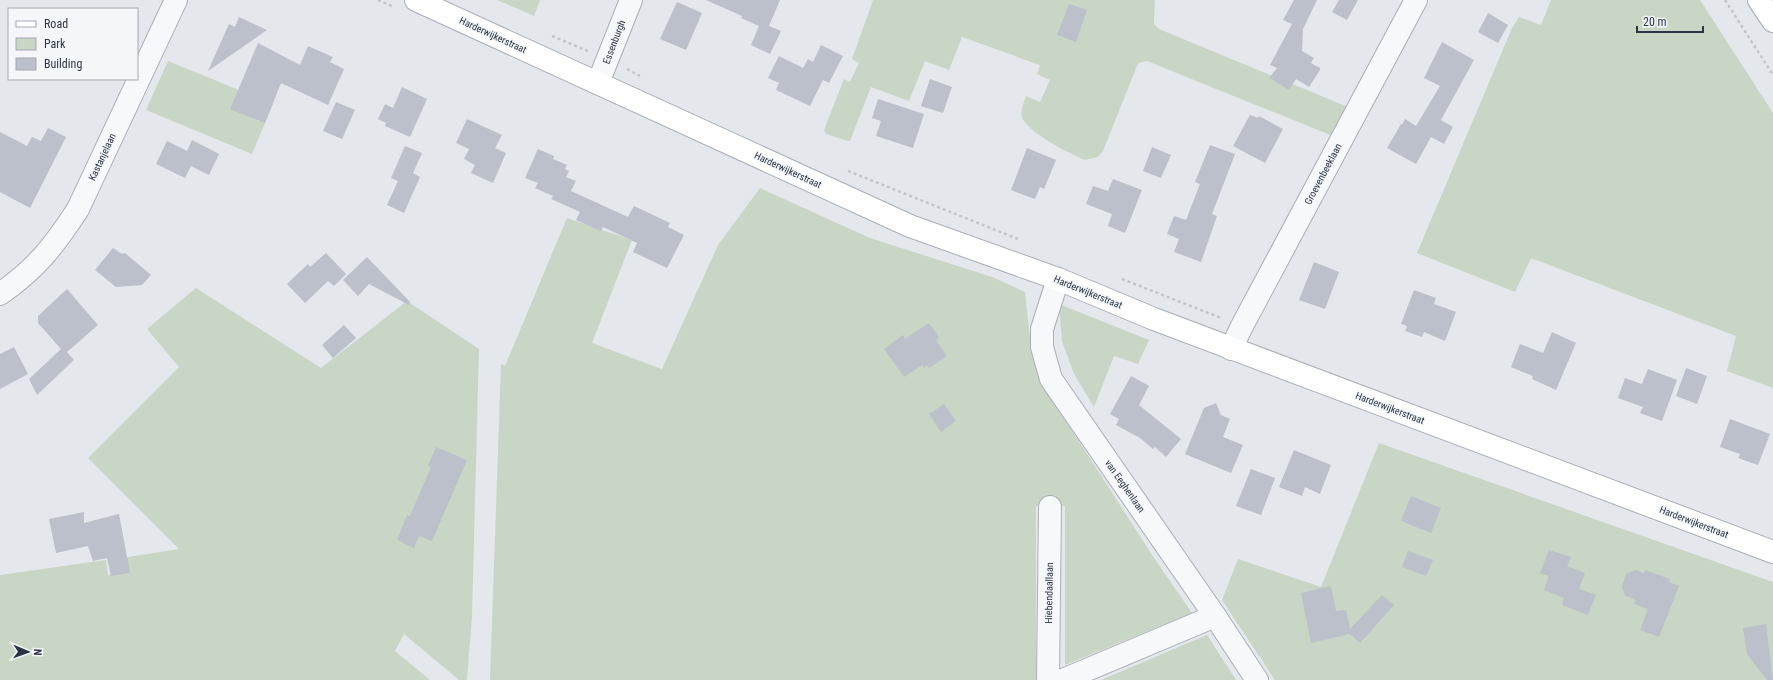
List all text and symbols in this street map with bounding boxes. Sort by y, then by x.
legend [8,8,138,80]
scale bar [1637,8,1703,34]
street label: Harderwijkerstraat [458,15,528,55]
text: 20 m [1643,15,1667,29]
text: Road [44,17,68,31]
street label: Essenburgh [601,18,627,65]
text: Park [44,37,66,51]
text: Building [44,57,82,71]
street label: Kastanjelaan [86,131,118,182]
street label: Groevenbeeklaan [1302,141,1344,207]
street label: Harderwijkerstraat [753,150,823,190]
street label: Harderwijkerstraat [1052,273,1124,311]
street label: Harderwijkerstraat [1354,390,1426,426]
street label: van Eeghenlaan [1103,458,1147,515]
street label: Harderwijkerstraat [1658,504,1730,540]
street label: Hiebendaallaan [1043,562,1055,624]
north arrow [8,632,48,672]
text: N [31,649,44,656]

